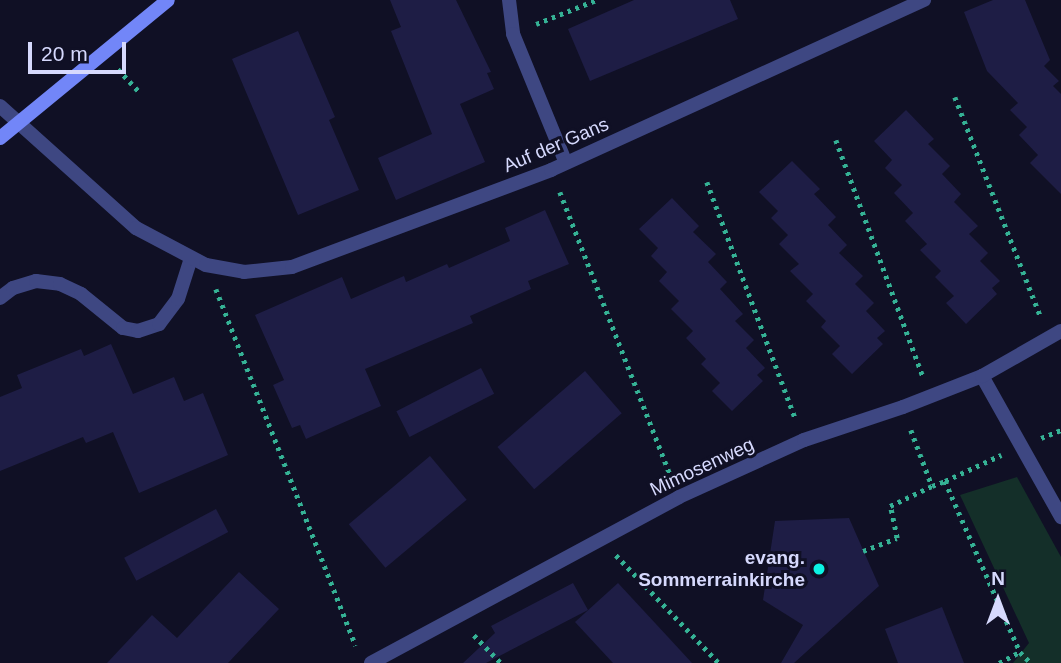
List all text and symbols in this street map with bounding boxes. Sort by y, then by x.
scale bar [32,28,130,72]
text: 20 m [41,42,88,65]
street label: Auf der Gans [500,113,612,177]
street label: Mimosenweg [646,433,758,501]
place label: evang. Sommerrainkirche [638,547,805,591]
marker: evang. Sommerrainkirche [811,561,827,577]
north arrow [963,565,1033,635]
text: N [991,568,1005,589]

